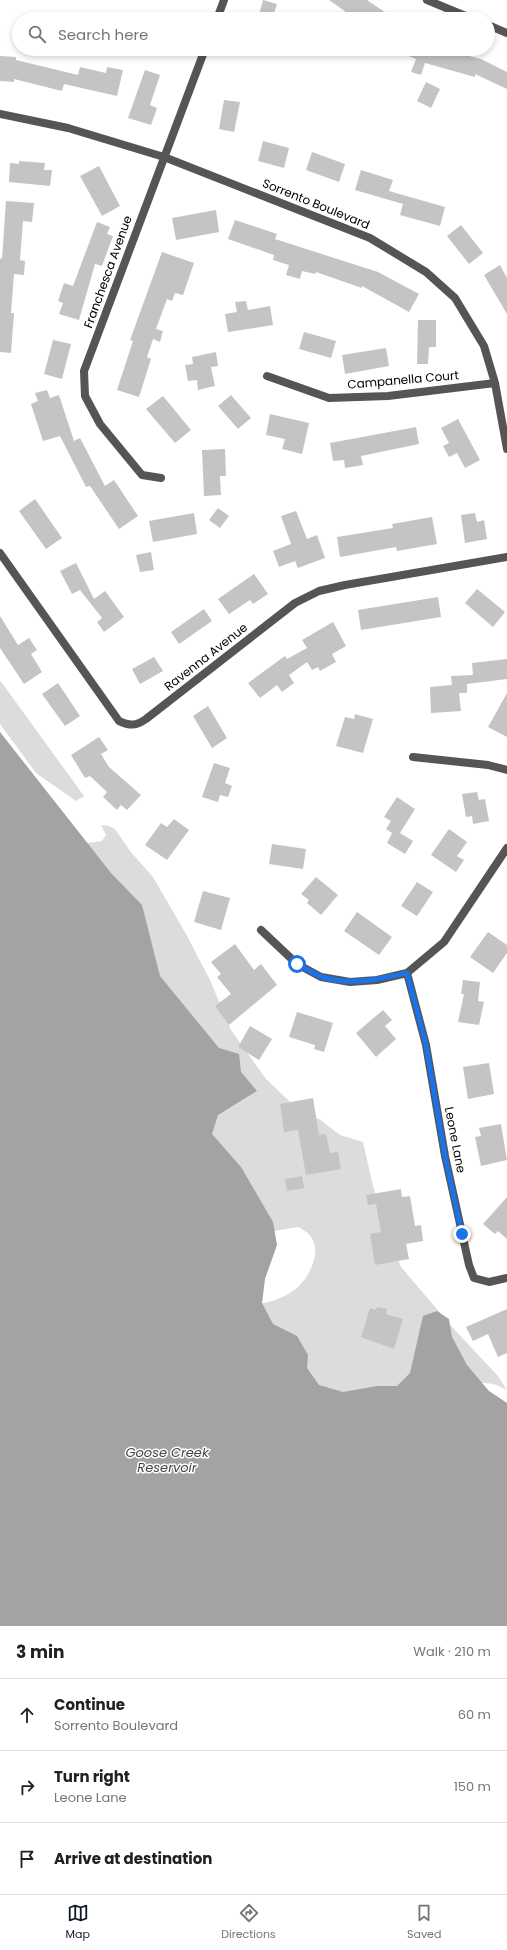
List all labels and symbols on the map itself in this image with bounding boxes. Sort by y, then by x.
street label: Sorrento Boulevard [260,174,372,233]
street label: Franchesca Avenue [79,213,136,330]
street label: Campanella Court [347,366,459,393]
street label: Ravenna Avenue [161,619,251,694]
route start [288,955,306,973]
street label: Leone Lane [441,1105,470,1174]
route end [453,1225,471,1243]
water label: Goose Creek Reservoir [125,1443,210,1477]

